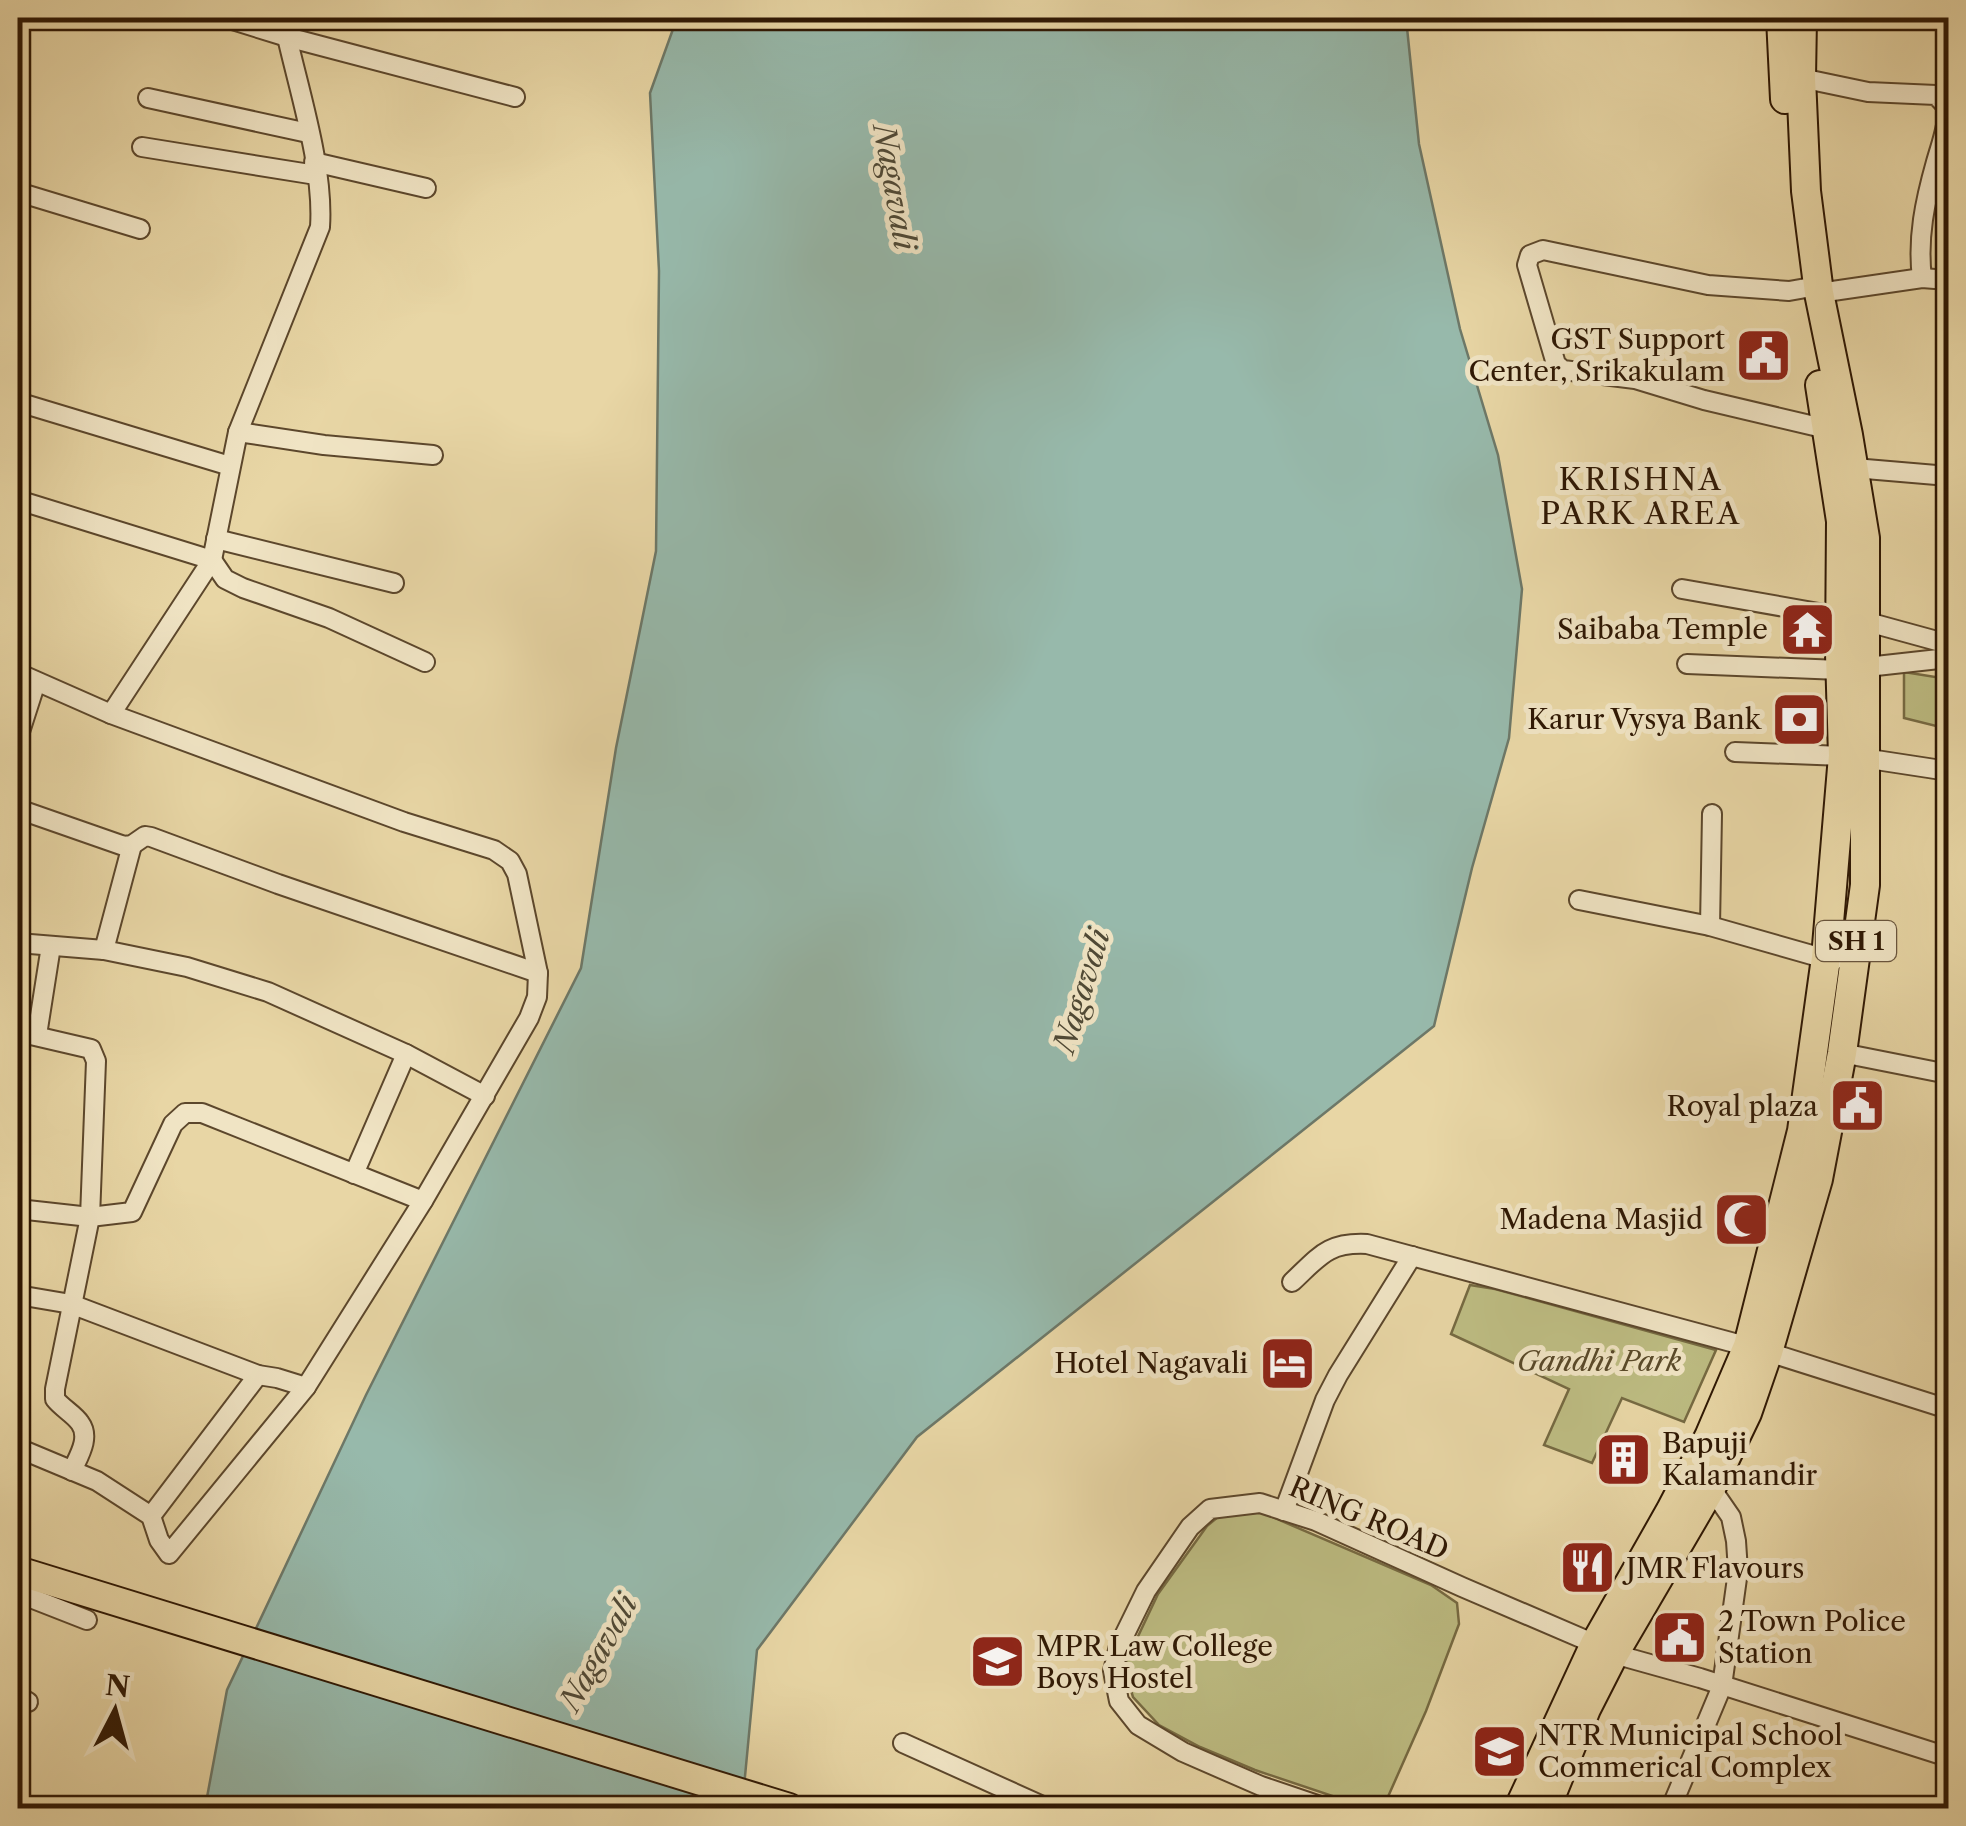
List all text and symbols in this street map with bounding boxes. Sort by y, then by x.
water label: Nagavali [865,119,924,254]
place label: GST Support Center, Srikakulam [1469,322,1725,388]
public building icon: GST Support Center, Srikakulam [1734,325,1794,385]
district label: KRISHNA PARK AREA [1540,461,1742,532]
temple icon: Saibaba Temple [1777,599,1837,659]
place label: Saibaba Temple [1557,612,1768,646]
bank icon: Karur Vysya Bank [1770,689,1830,749]
place label: Karur Vysya Bank [1527,702,1763,736]
road number: SH 1 [1816,921,1896,961]
water label: Nagavali [1045,923,1118,1059]
public building icon: Royal plaza [1827,1076,1887,1136]
place label: Royal plaza [1666,1089,1818,1123]
mosque icon: Madena Masjid [1712,1189,1772,1249]
place label: Madena Masjid [1499,1202,1703,1236]
hotel icon: Hotel Nagavali [1257,1333,1317,1393]
park label: Gandhi Park [1517,1344,1682,1378]
place label: Hotel Nagavali [1054,1346,1248,1380]
place label: Bapuji Kalamandir [1662,1426,1818,1492]
building icon: Bapuji Kalamandir [1593,1429,1653,1489]
street label: RING ROAD [1284,1469,1454,1567]
restaurant icon: JMR Flavours [1557,1538,1617,1598]
place label: JMR Flavours [1622,1551,1805,1585]
water label: Nagavali [551,1587,646,1719]
place label: 2 Town Police Station [1718,1604,1906,1670]
public building icon: 2 Town Police Station [1649,1607,1709,1667]
place label: MPR Law College Boys Hostel [1036,1629,1273,1695]
school or university icon: MPR Law College Boys Hostel [967,1632,1027,1692]
north arrow [65,1661,165,1761]
text: N [104,1668,131,1704]
place label: NTR Municipal School Commerical Complex [1538,1718,1843,1784]
school or university icon: NTR Municipal School Commerical Complex [1469,1721,1529,1781]

